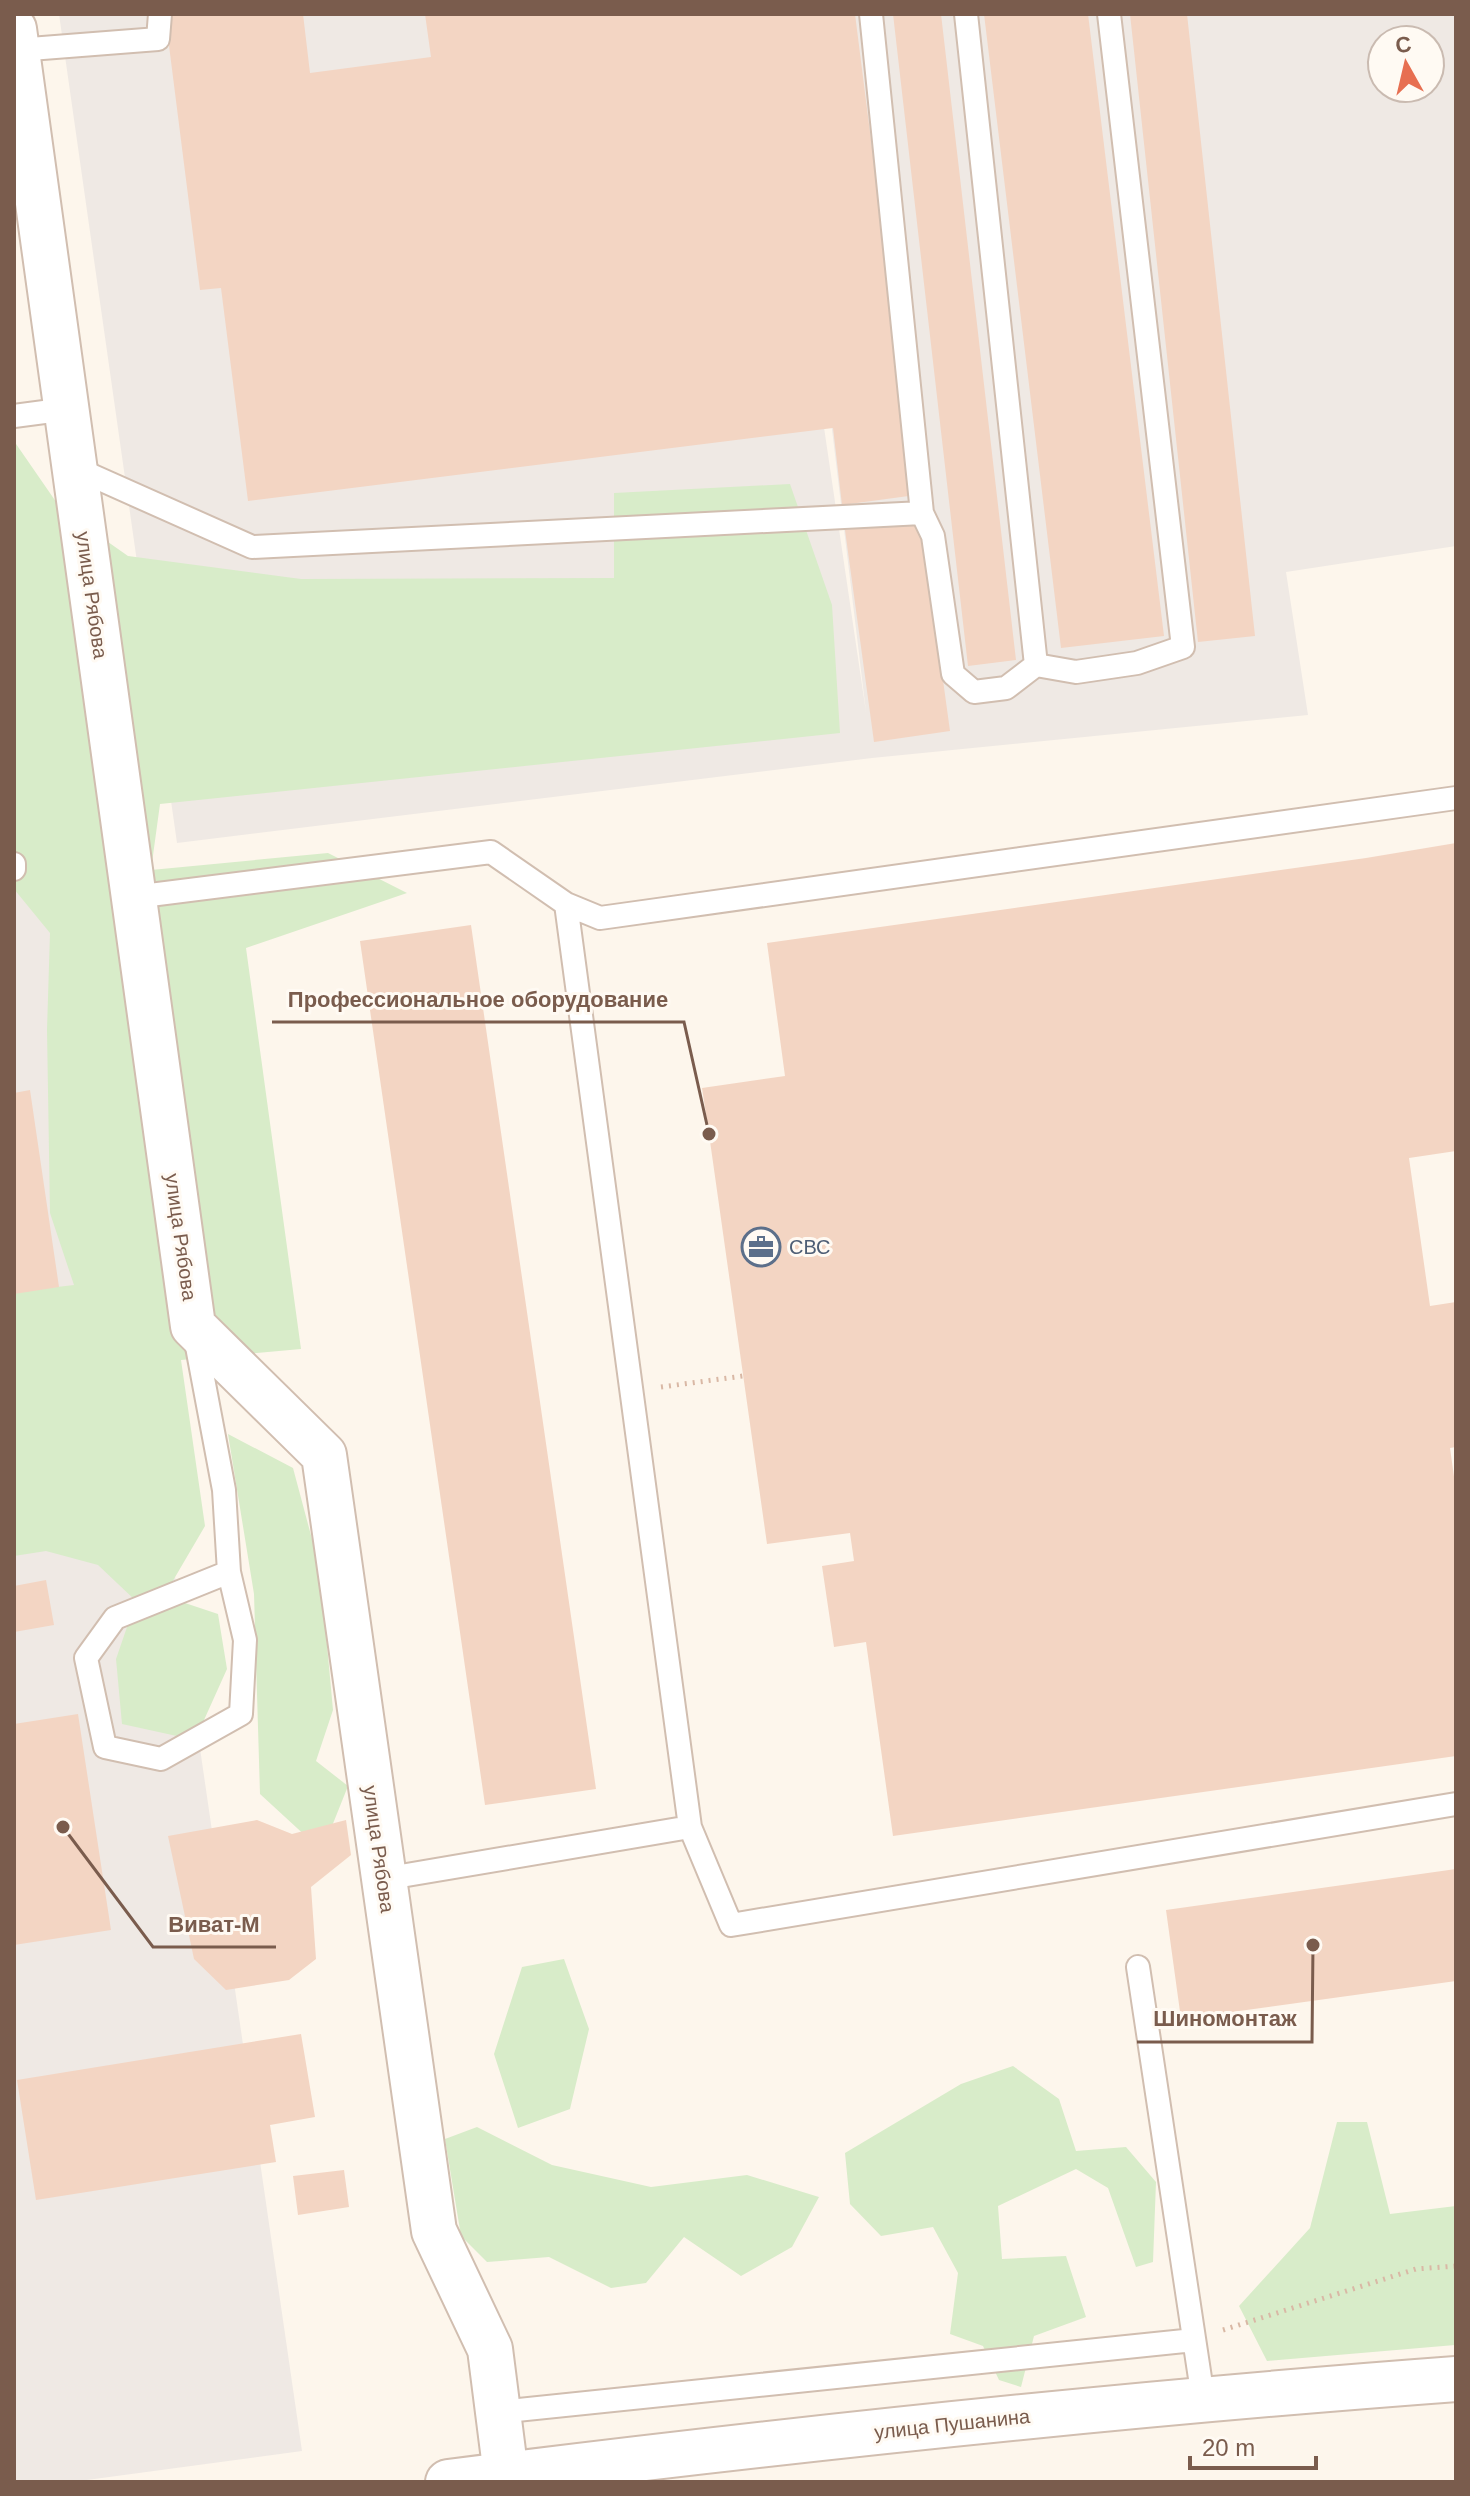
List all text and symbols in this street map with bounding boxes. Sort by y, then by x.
north arrow [1366,24,1446,104]
text: С [1394,31,1413,58]
street label: улица Рябова [72,530,112,661]
callout: Профессиональное оборудование [272,976,684,1022]
text: Профессиональное оборудование [288,987,668,1012]
street label: улица Рябова [161,1172,201,1303]
office icon: СВС [740,1226,782,1268]
place label: СВС [789,1236,831,1258]
street label: улица Рябова [359,1784,399,1915]
callout: Виват-М [153,1901,276,1947]
text: Виват-М [168,1912,260,1937]
callout: Шиномонтаж [1137,1996,1312,2042]
text: Шиномонтаж [1153,2006,1297,2031]
street label: улица Пушанина [873,2405,1032,2443]
scale bar [1190,2420,1316,2470]
text: 20 m [1202,2434,1255,2461]

